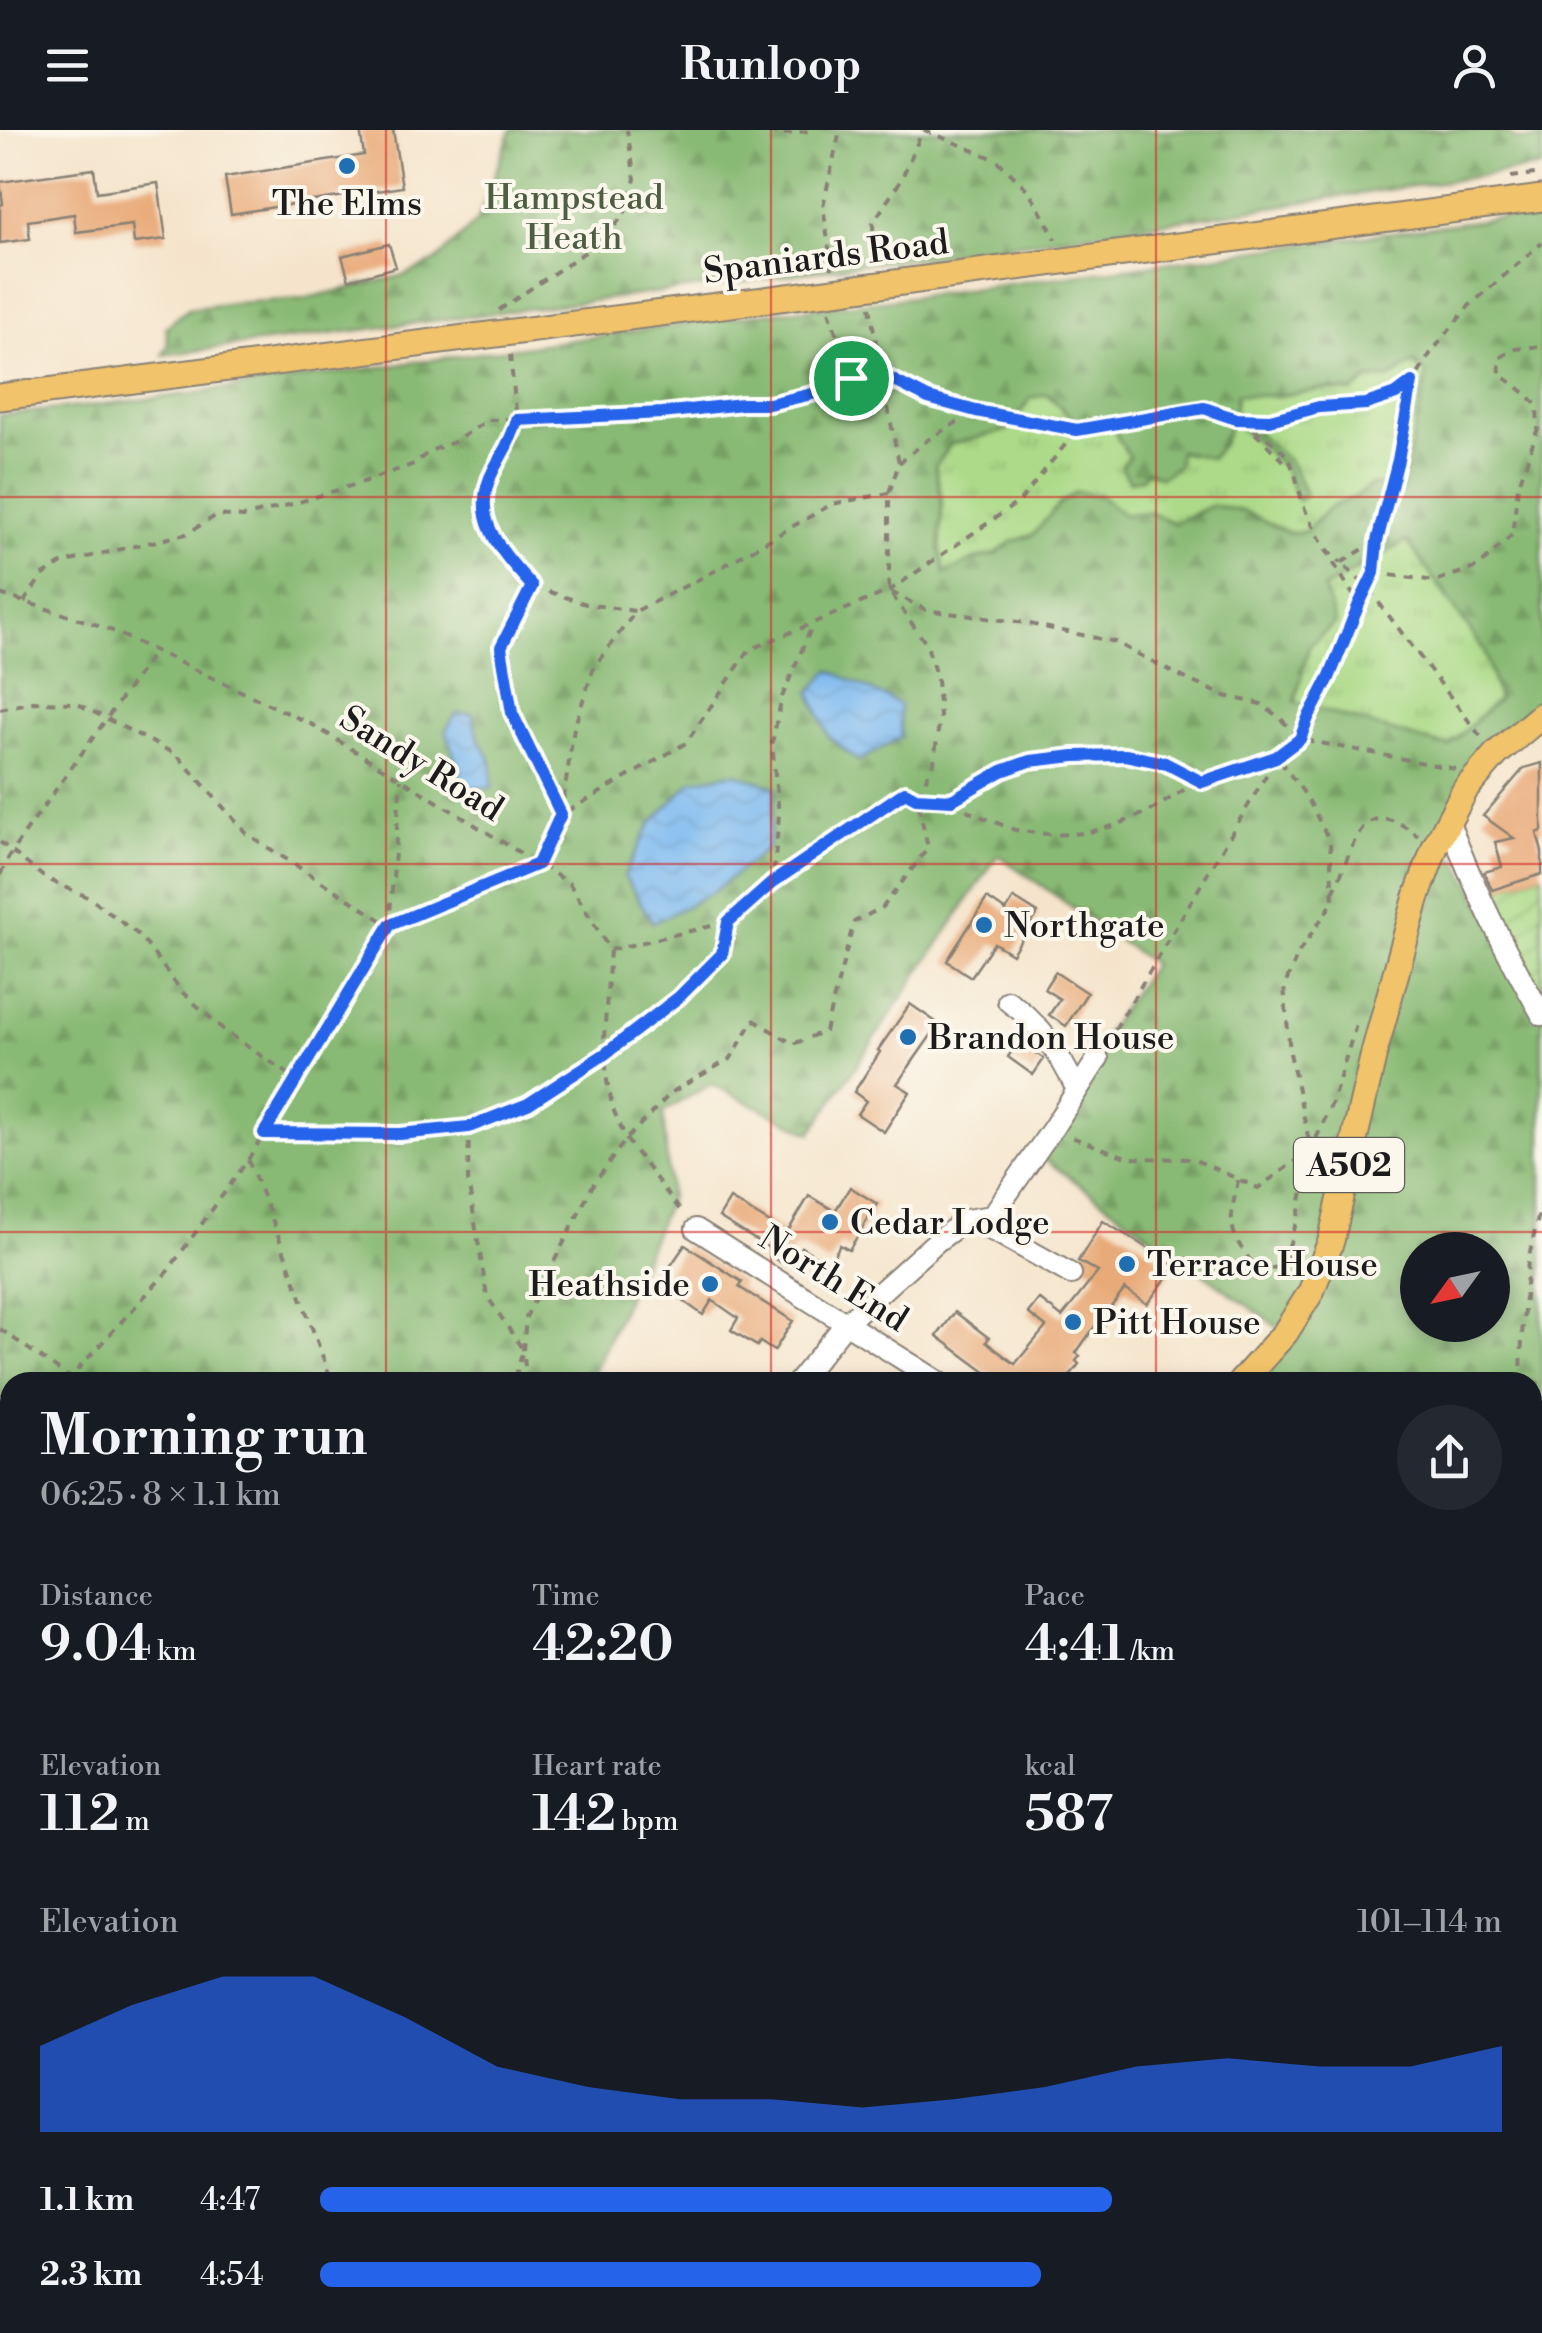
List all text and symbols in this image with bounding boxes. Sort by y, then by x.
text: Runloop [680,37,862,94]
icon: menu [40,38,95,93]
icon: person [1447,38,1502,93]
marker: The Elms [336,155,358,177]
park label: Hampstead Heath [484,177,664,260]
place label: The Elms [272,183,422,226]
street label: Spaniards Road [701,221,951,294]
pin [809,336,894,421]
icon: arrive [824,351,879,406]
street label: Sandy Road [332,697,511,831]
place label: Northgate [1004,905,1165,948]
marker: Northgate [973,914,995,936]
place label: Brandon House [927,1017,1174,1060]
marker: Brandon House [897,1026,919,1048]
road number: A502 [1294,1138,1404,1192]
place label: Cedar Lodge [850,1202,1050,1245]
marker: Cedar Lodge [819,1211,841,1233]
street label: North End [751,1217,916,1342]
north arrow [1400,1232,1510,1342]
map controls [1400,1232,1510,1342]
place label: Terrace House [1147,1244,1378,1287]
marker: Terrace House [1116,1253,1138,1275]
place label: Heathside [528,1264,690,1307]
marker: Heathside [699,1273,721,1295]
place label: Pitt House [1093,1302,1261,1345]
marker: Pitt House [1062,1311,1084,1333]
text: Morning run [40,1403,368,1472]
button: share [1397,1405,1502,1510]
text: 06:25 · 8 × 1.1 km [40,1475,281,1515]
text: Distance [40,1579,153,1614]
text: Time [532,1579,600,1614]
text: Pace [1025,1579,1085,1614]
text: 9.04 [40,1614,152,1676]
text: 42:20 [532,1614,673,1676]
text: 4:41 [1025,1614,1125,1676]
text: km [152,1634,196,1669]
text: /km [1125,1634,1175,1669]
text: Elevation [40,1749,161,1784]
text: Heart rate [532,1749,662,1784]
text: kcal [1025,1749,1075,1784]
text: 112 [40,1784,119,1846]
text: 142 [532,1784,616,1846]
text: 587 [1025,1784,1113,1846]
text: m [119,1804,150,1839]
text: bpm [616,1804,678,1839]
text: Elevation [40,1902,179,1942]
text: 101–114 m [1357,1902,1502,1942]
text: 1.1 km [40,2180,134,2220]
text: 4:47 [200,2180,260,2220]
text: 2.3 km [40,2255,142,2295]
text: 4:54 [200,2255,264,2295]

